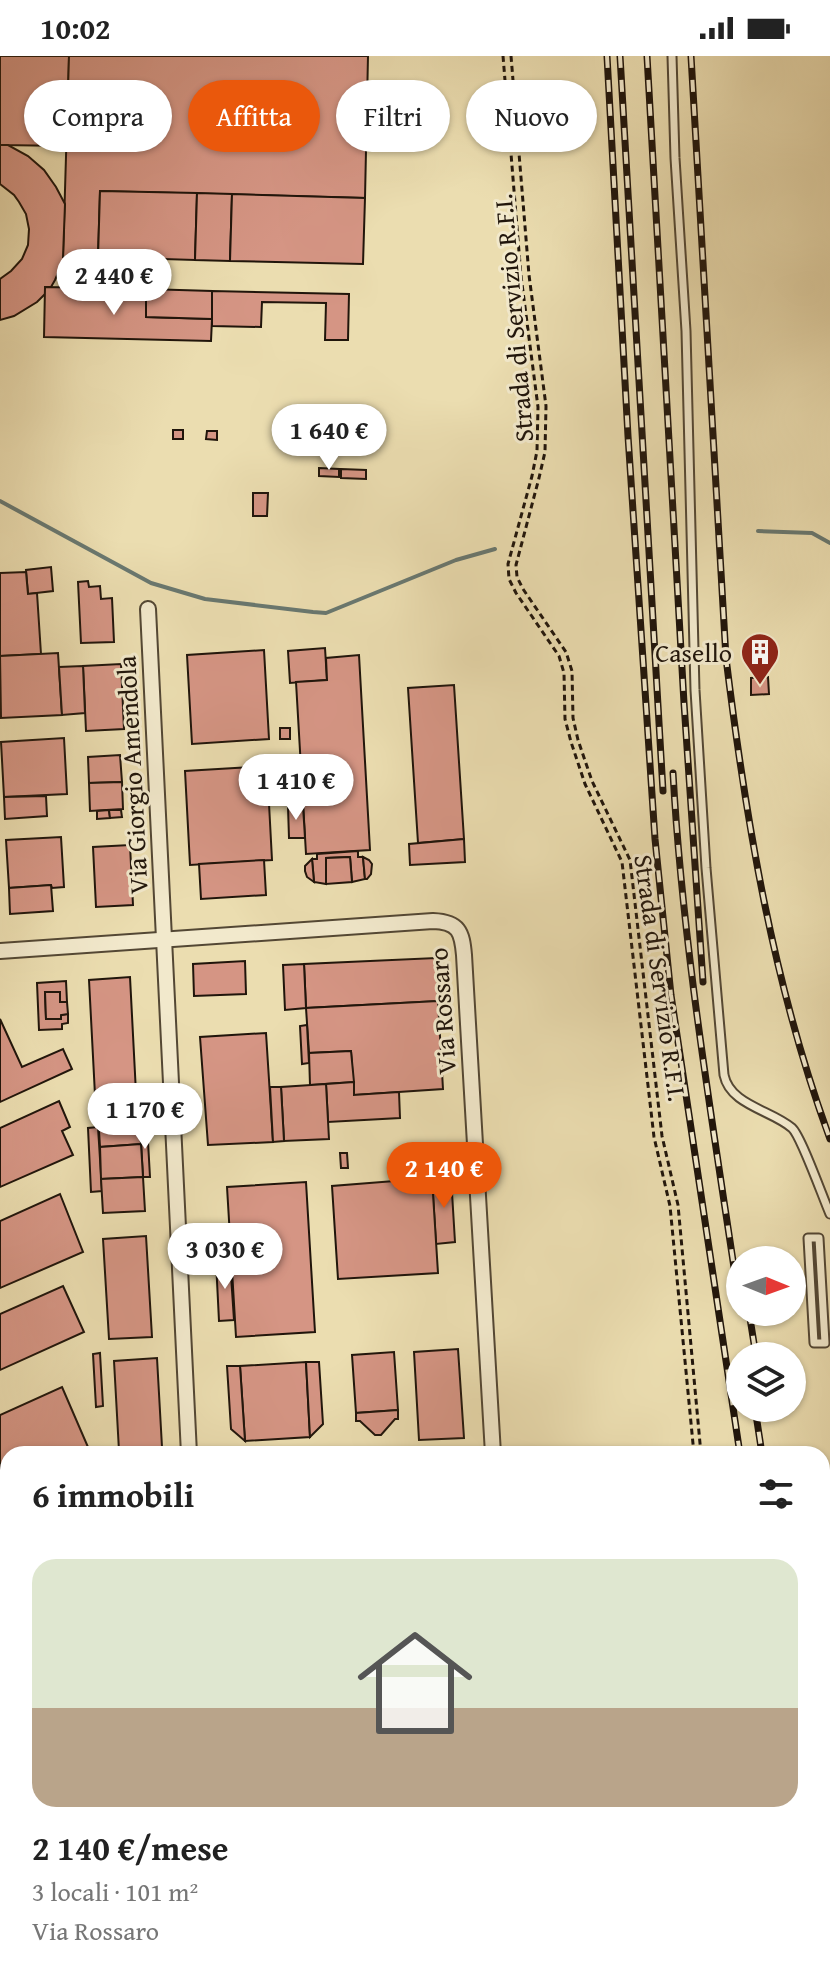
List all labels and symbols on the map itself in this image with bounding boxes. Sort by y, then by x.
street label: Strada di Servizio R.F.I. [483,192,543,444]
pin: 2 440 € [40,249,188,317]
pin: 1 640 € [255,404,403,472]
building icon: Casello [739,631,781,686]
place label: Casello [655,633,732,672]
street label: Via Giorgio Amendola [106,654,158,895]
pin: 1 410 € [222,754,370,822]
street label: Strada di Servizio R.F.I. [624,852,698,1104]
street label: Via Rossaro [418,946,466,1076]
pin: 1 170 € [71,1083,219,1151]
pin: 2 140 € [370,1142,518,1210]
pin: 3 030 € [151,1223,299,1291]
north arrow [726,1246,806,1326]

